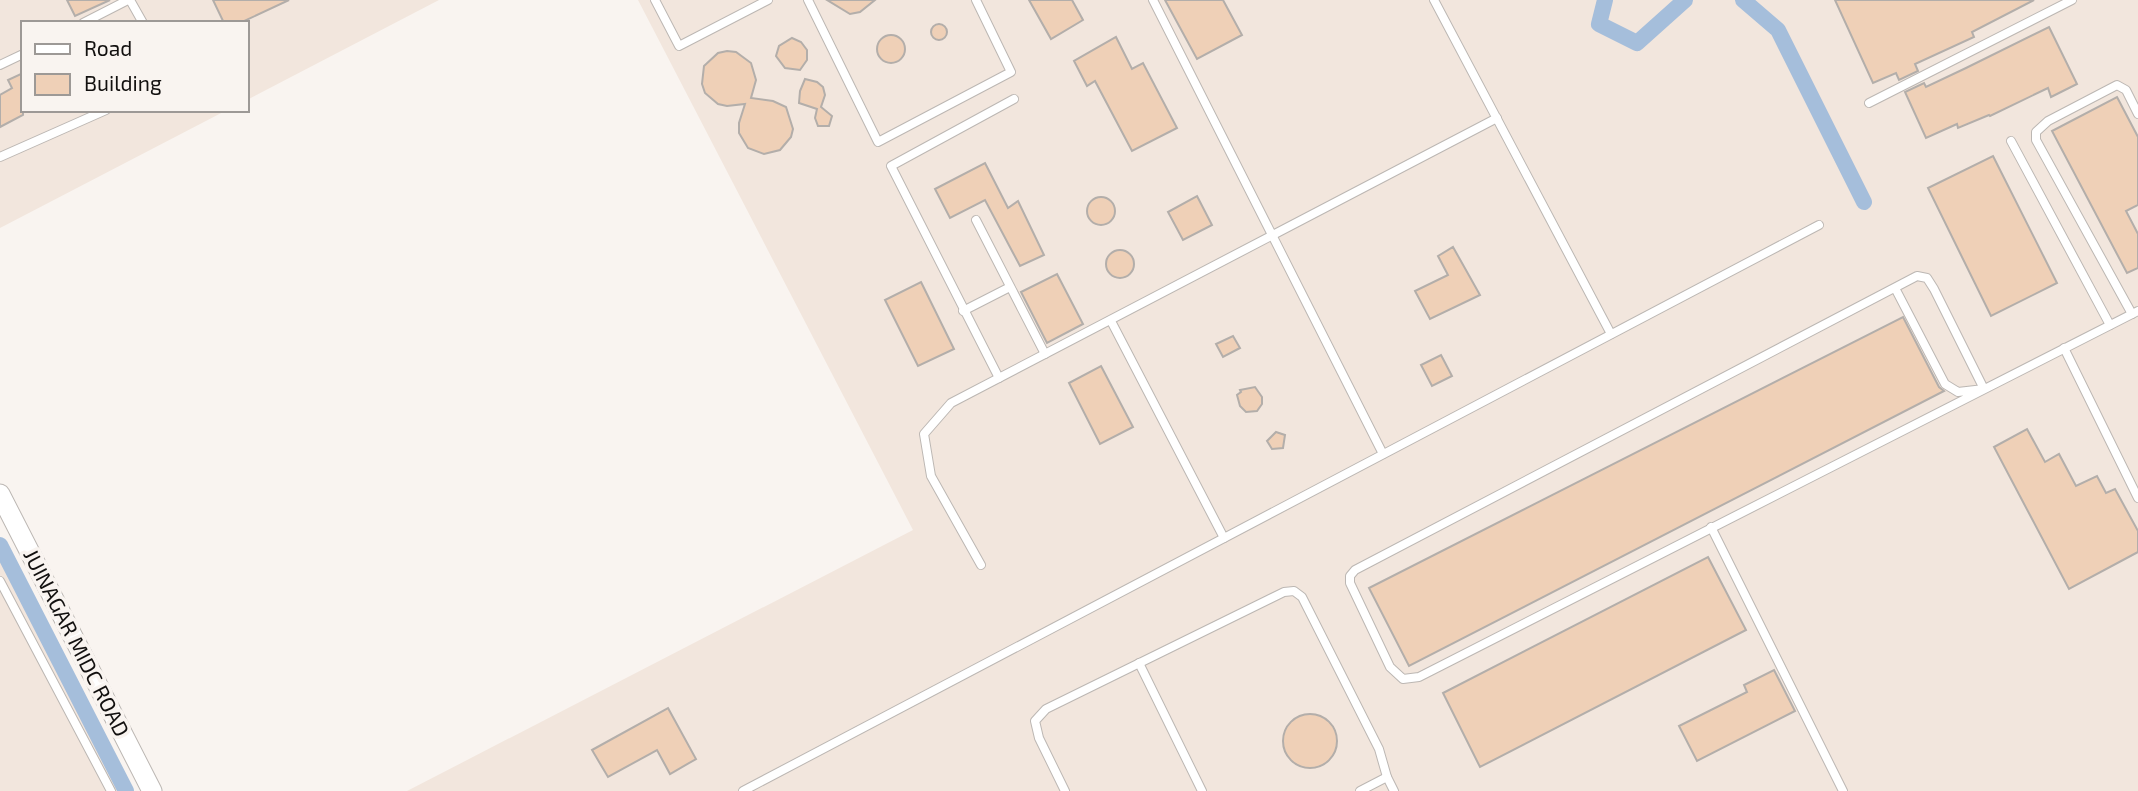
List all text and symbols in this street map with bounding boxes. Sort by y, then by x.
legend [21,21,248,112]
text: Road [84,35,132,60]
text: Building [84,70,162,95]
street label: JUINAGAR MIDC ROAD [19,545,135,740]

